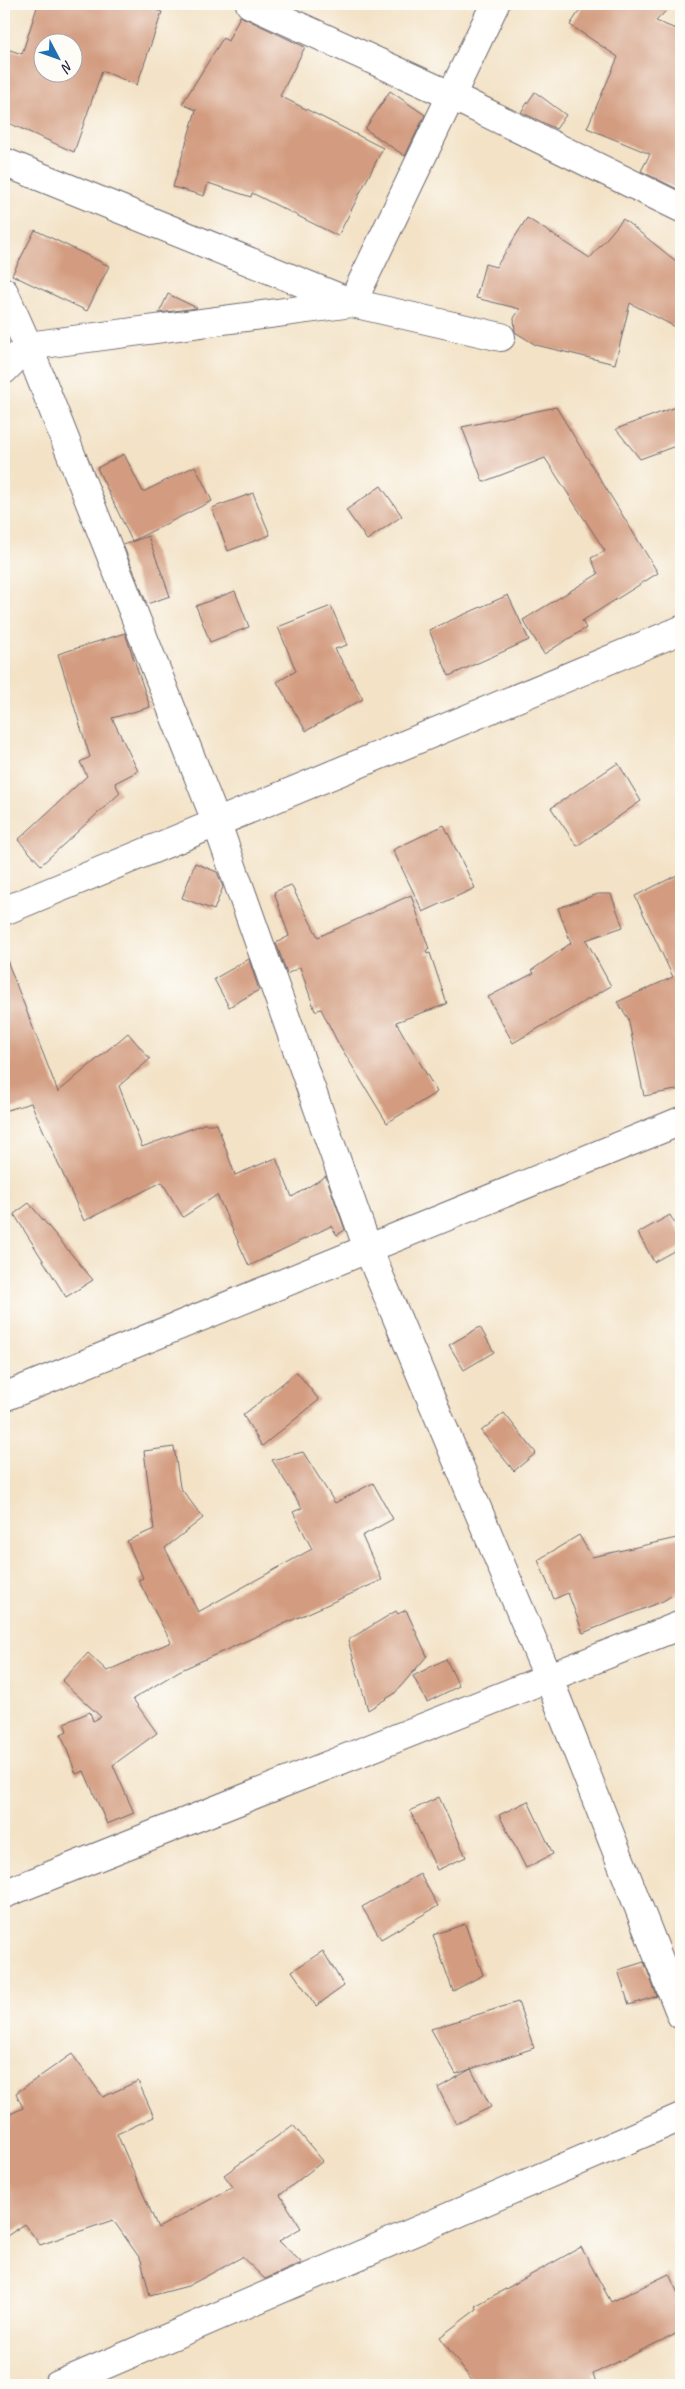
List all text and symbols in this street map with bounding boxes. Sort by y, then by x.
north arrow [32,32,82,82]
text: N [57,57,77,77]

